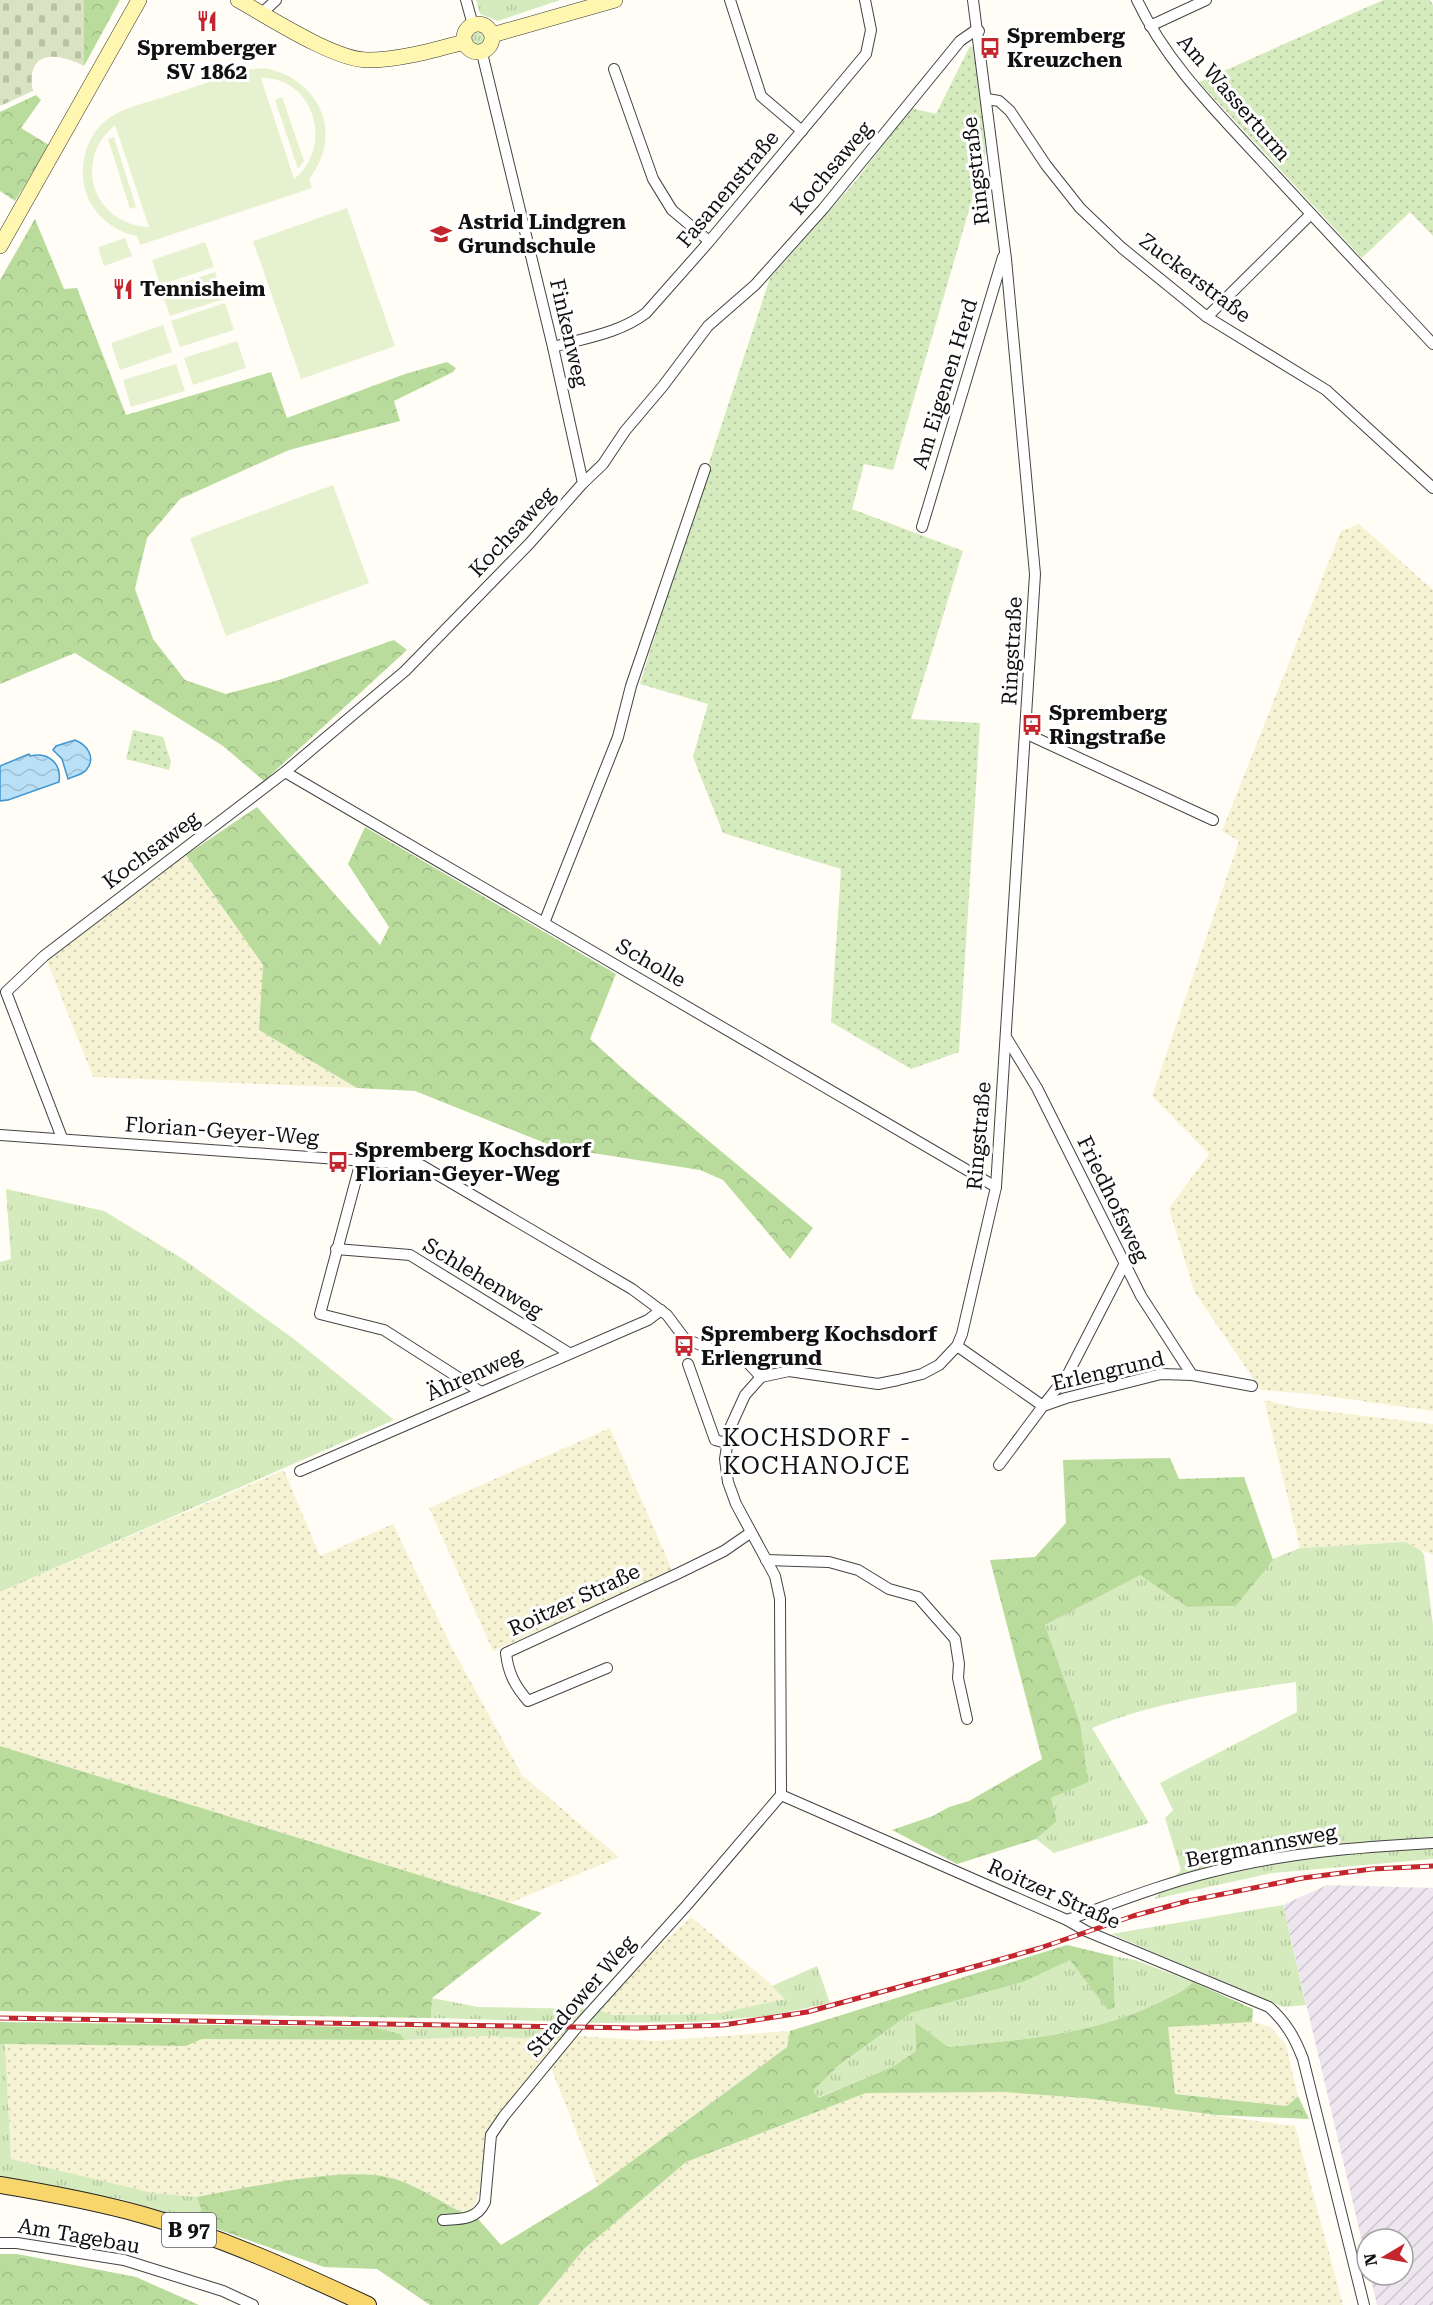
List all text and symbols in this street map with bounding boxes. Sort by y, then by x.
restaurant icon: Spremberger SV 1862 [195,9,219,33]
place label: Spremberg Kreuzchen [1007,24,1125,72]
street label: Am Wasserturm [1172,30,1296,166]
place label: Spremberger SV 1862 [137,36,277,84]
bus stop icon: Spremberg Kreuzchen [978,36,1002,60]
street label: Ringstraße [957,115,995,227]
street label: Kochsaweg [785,116,877,219]
street label: Fasanenstraße [672,126,784,252]
place label: Astrid Lindgren Grundschule [458,210,626,258]
school or university icon: Astrid Lindgren Grundschule [429,222,453,246]
street label: Zuckerstraße [1135,228,1255,328]
restaurant icon: Tennisheim [111,277,135,301]
place label: Tennisheim [140,277,266,301]
street label: Finkenweg [545,277,593,390]
street label: Am Eigenen Herd [908,295,982,472]
street label: Kochsaweg [464,482,560,582]
street label: Ringstraße [997,596,1027,706]
place label: Spremberg Ringstraße [1049,701,1167,749]
bus stop icon: Spremberg Ringstraße [1020,713,1044,737]
street label: Kochsaweg [98,806,204,894]
street label: Scholle [612,934,690,992]
street label: Ringstraße [962,1081,996,1191]
street label: Florian-Geyer-Weg [124,1112,320,1150]
street label: Friedhofsweg [1072,1132,1154,1266]
place label: Spremberg Kochsdorf Florian-Geyer-Weg [355,1138,592,1186]
bus stop icon: Spremberg Kochsdorf Florian-Geyer-Weg [326,1150,350,1174]
street label: Schlehenweg [419,1233,547,1323]
place label: Spremberg Kochsdorf Erlengrund [701,1322,938,1370]
bus stop icon: Spremberg Kochsdorf Erlengrund [672,1334,696,1358]
street label: Ährenweg [422,1342,526,1406]
street label: Erlengrund [1050,1346,1167,1396]
district label: KOCHSDORF - KOCHANOJCE [722,1424,912,1480]
street label: Roitzer Straße [504,1559,644,1641]
street label: Bergmannsweg [1183,1820,1339,1872]
street label: Roitzer Straße [984,1854,1124,1934]
street label: Stradower Weg [522,1931,640,2061]
street label: Am Tagebau [16,2213,142,2259]
road number: B 97 [162,2213,216,2247]
north arrow [1355,2227,1415,2287]
text: N [1360,2252,1381,2267]

